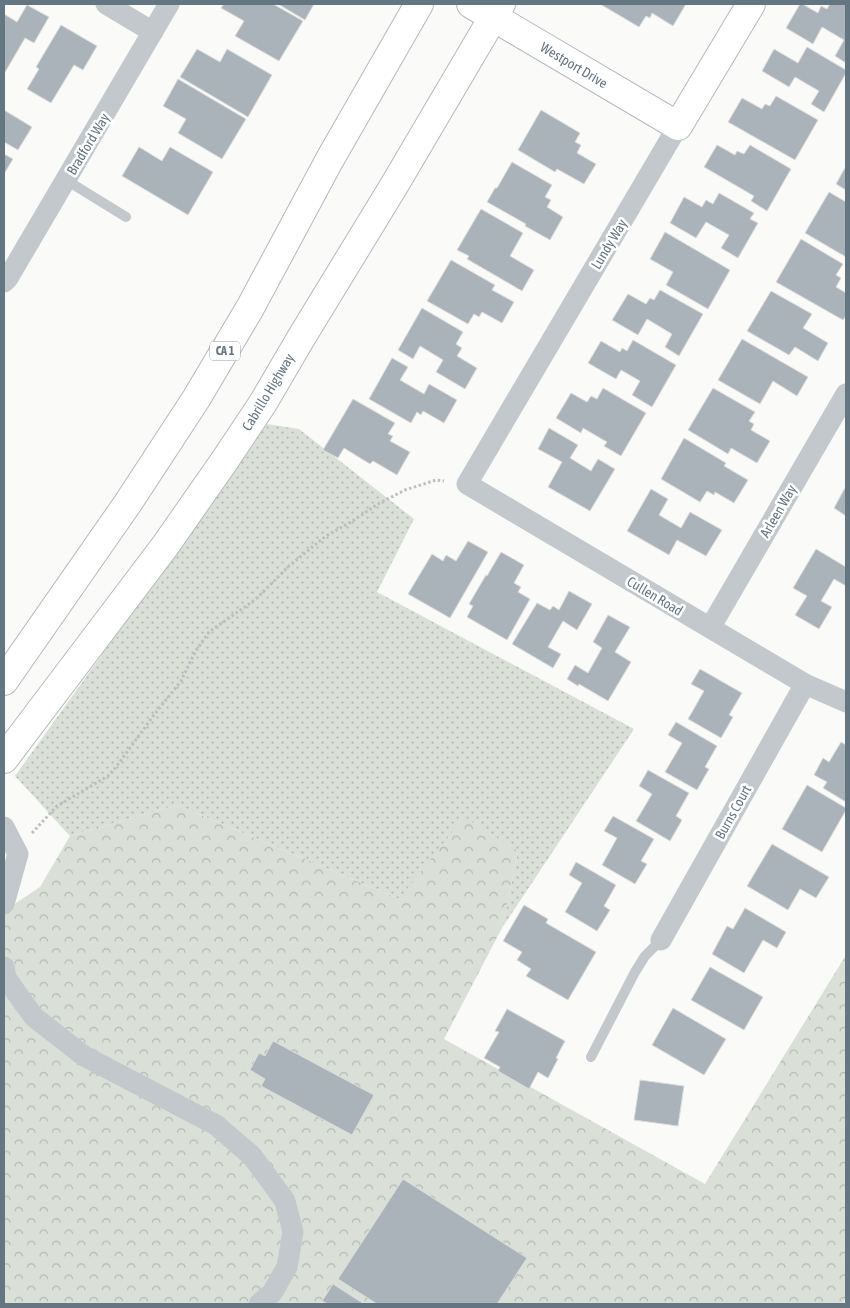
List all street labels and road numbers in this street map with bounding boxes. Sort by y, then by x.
street label: Westport Drive [538,39,610,91]
street label: Bradford Way [63,110,113,178]
street label: Lundy Way [588,216,630,272]
road number: CA 1 [210,342,240,361]
street label: Cabrillo Highway [239,350,297,434]
street label: Arleen Way [757,482,800,540]
street label: Cullen Road [624,573,686,619]
street label: Burns Court [712,782,754,842]

